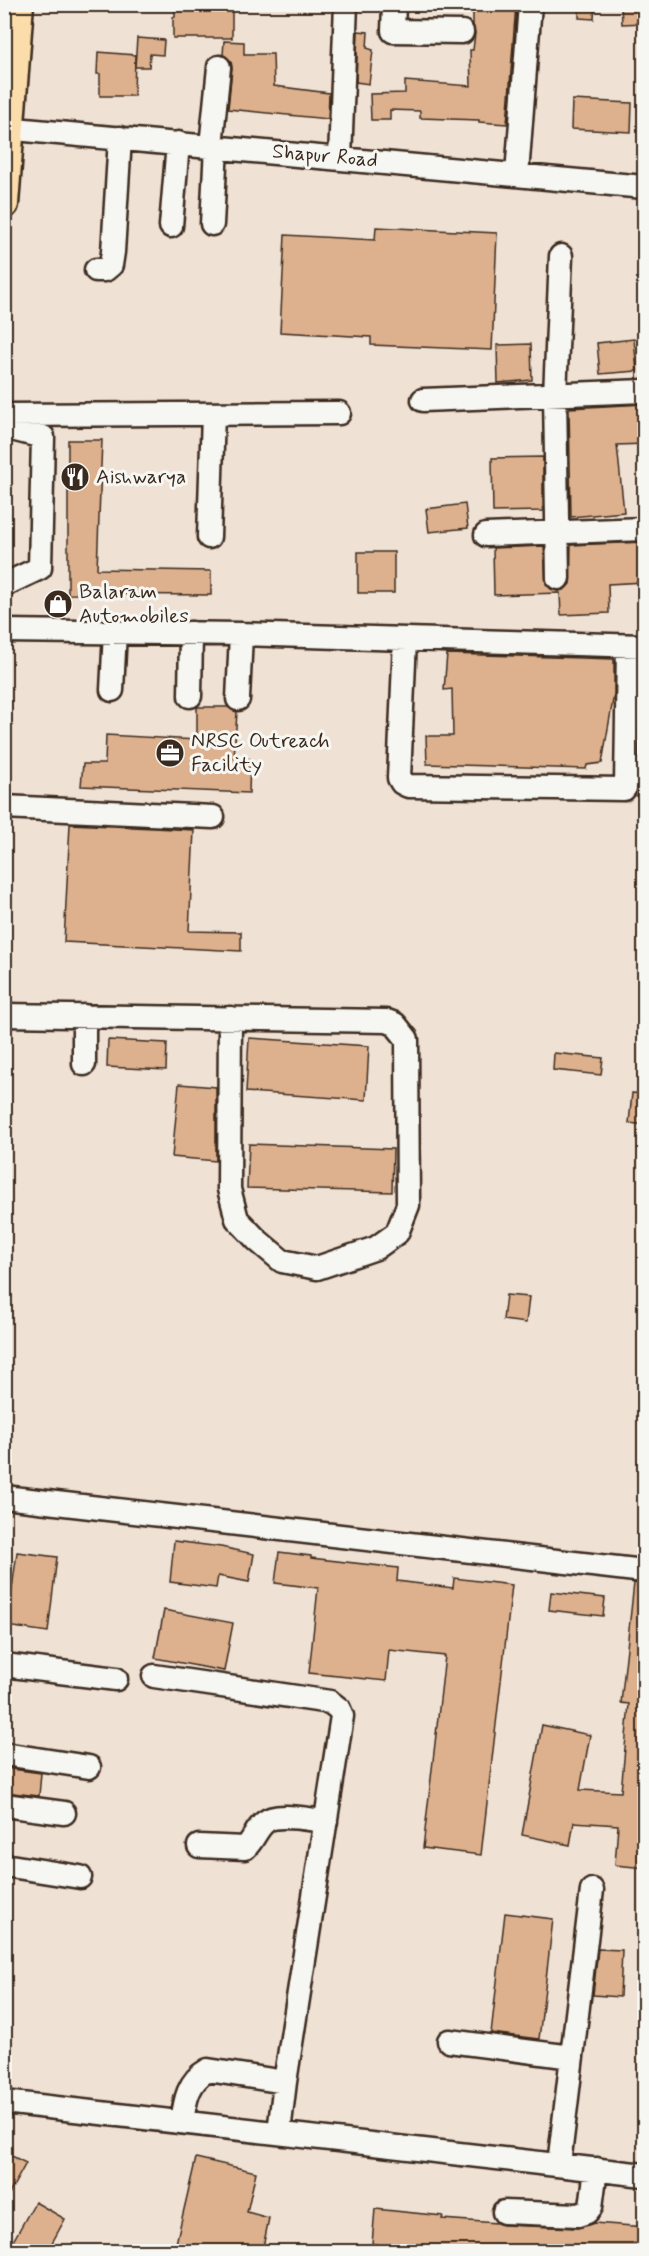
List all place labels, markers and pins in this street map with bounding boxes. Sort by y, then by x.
restaurant icon: Aishwarya [59,461,91,493]
place label: Aishwarya [96,463,186,491]
place label: Balaram Automobiles [79,578,189,630]
shop icon: Balaram Automobiles [42,588,74,620]
place label: NRSC Outreach Facility [191,727,330,779]
office icon: NRSC Outreach Facility [154,737,186,769]

